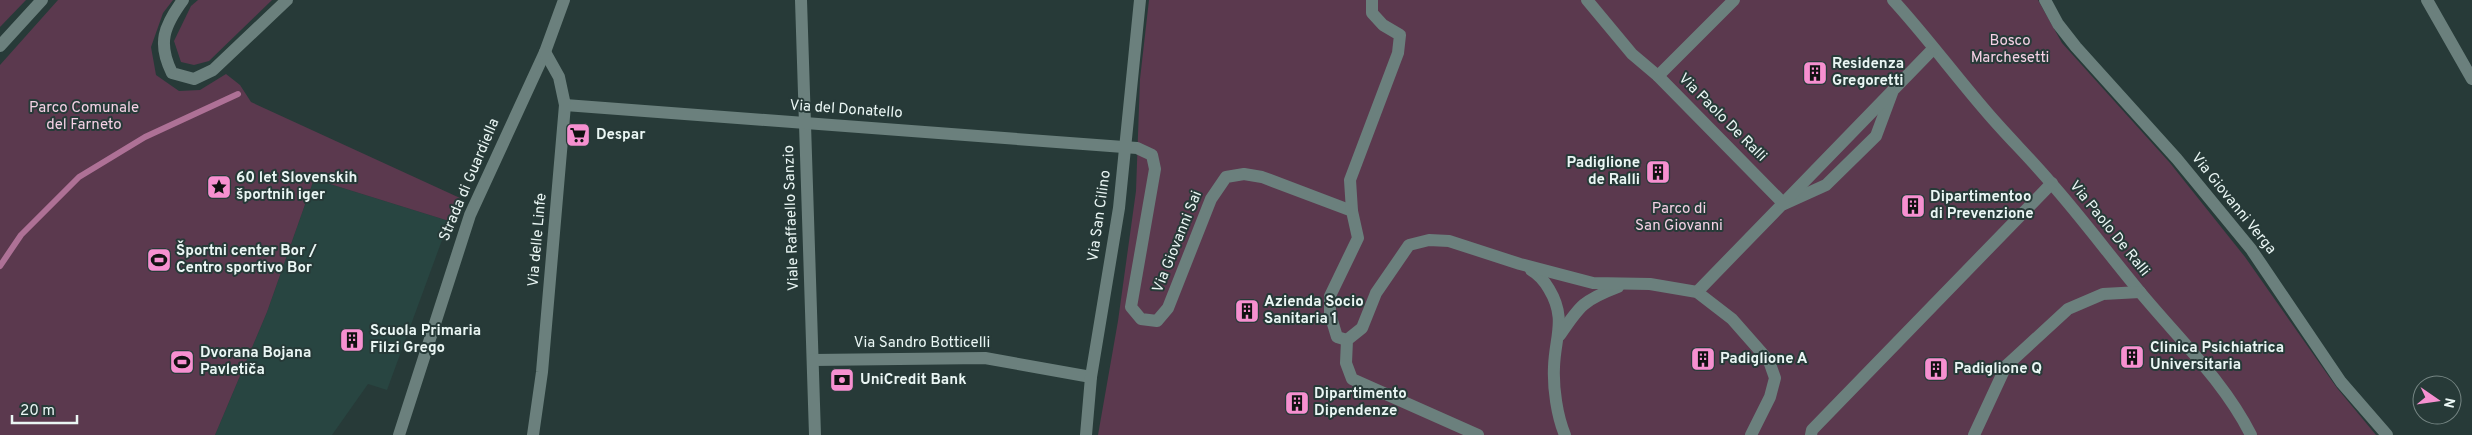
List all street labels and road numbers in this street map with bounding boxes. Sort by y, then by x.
street label: Via Paolo De Ralli [1674,70,1770,166]
street label: Via del Donatello [789,97,903,123]
street label: Strada di Guardiella [436,116,504,244]
street label: Viale Raffaello Sanzio [780,145,804,291]
street label: Via Giovanni Verga [2186,149,2280,259]
street label: Via San Cilino [1084,169,1116,263]
street label: Via Paolo De Ralli [2065,177,2153,281]
street label: Via Giovanni Sai [1149,188,1207,296]
street label: Via delle Linfe [524,192,552,288]
street label: Via Sandro Botticelli [854,334,990,353]

